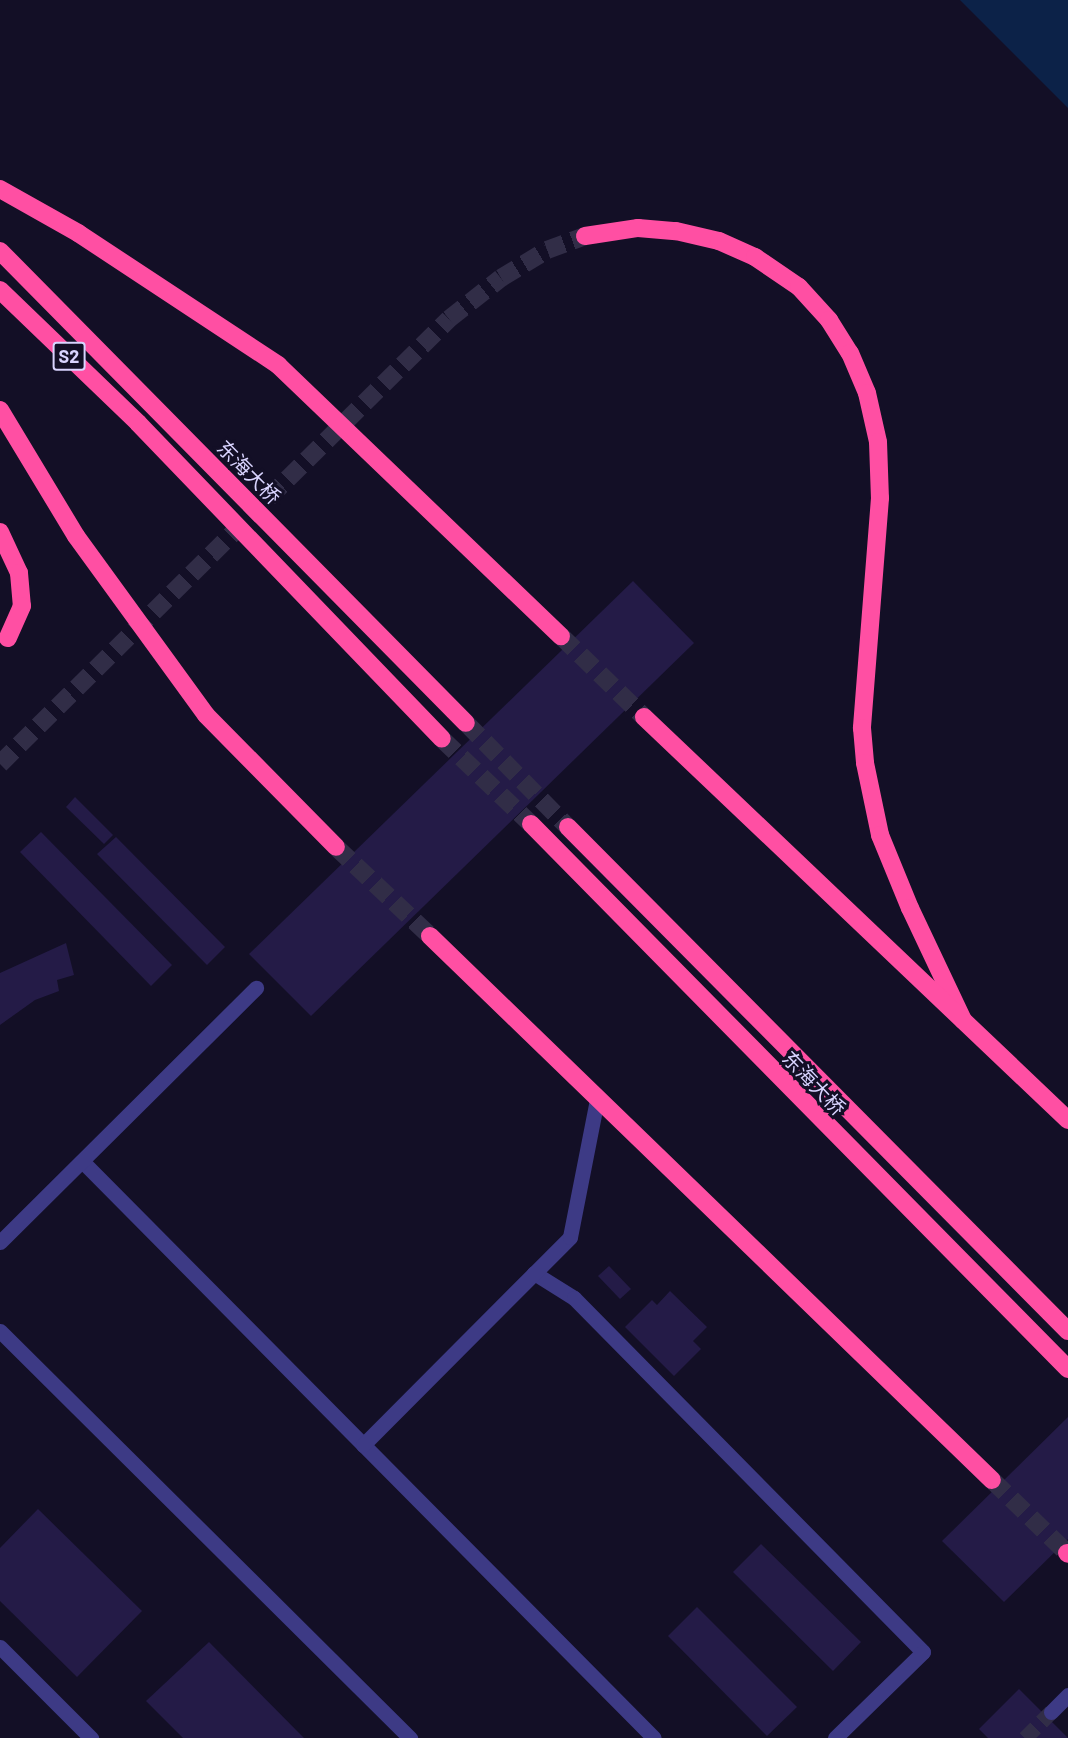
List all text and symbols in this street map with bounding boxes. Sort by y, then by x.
road number: S2 [52,341,86,371]
street label: 东海大桥 [212,435,286,509]
street label: 东海大桥 [778,1046,850,1120]

